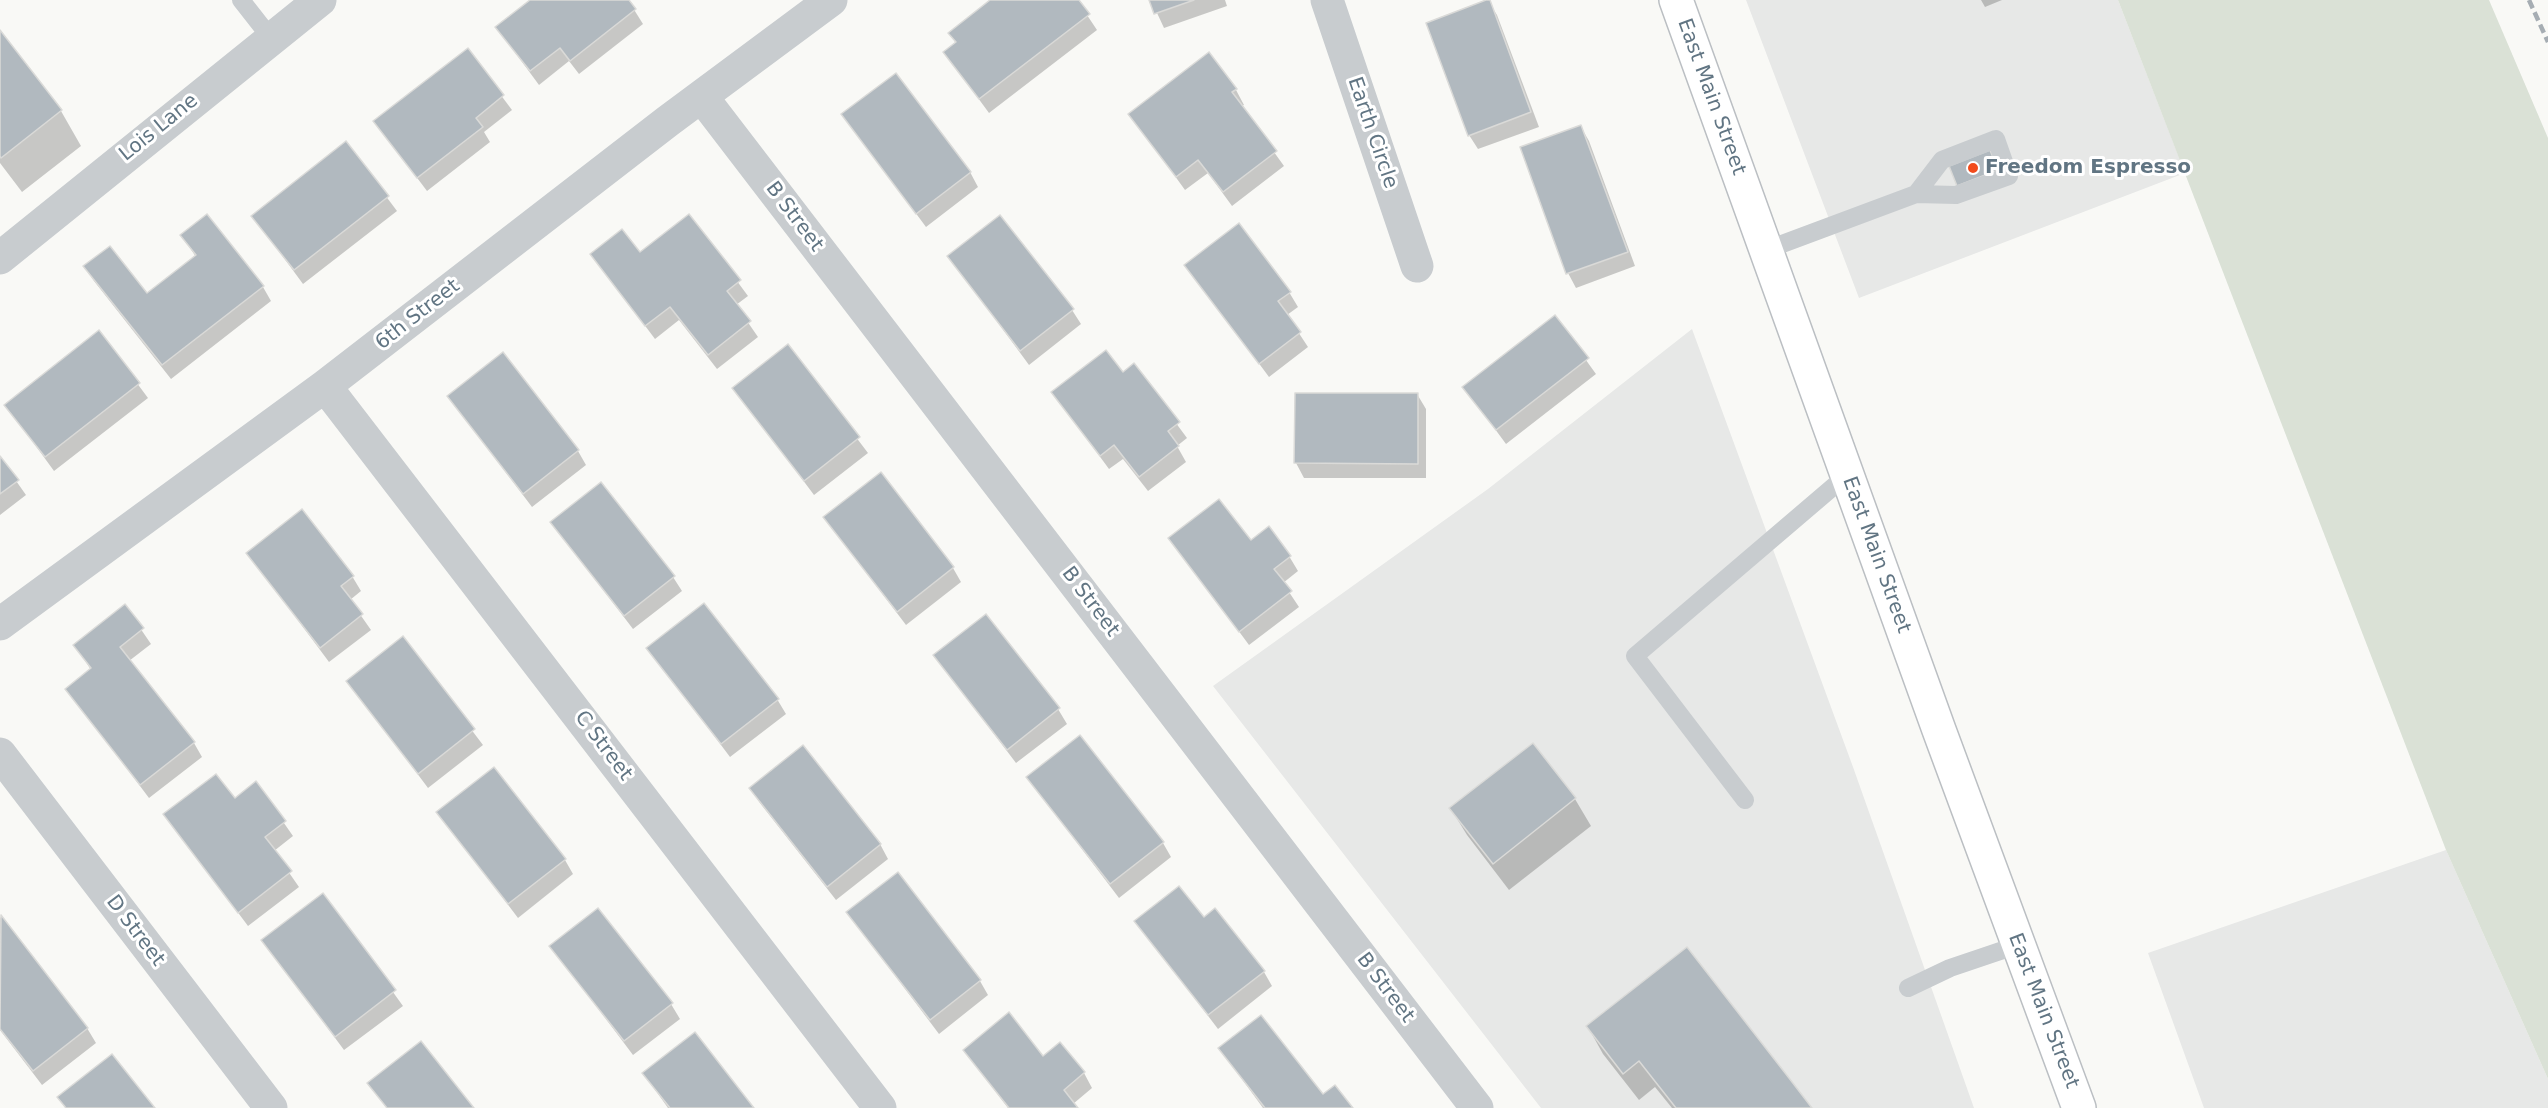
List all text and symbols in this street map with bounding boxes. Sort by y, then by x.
street label: East Main Street [1672,16,1750,178]
street label: Earth Circle [1342,74,1402,192]
street label: Lois Lane [115,89,203,167]
place label: Freedom Espresso [1985,156,2191,180]
marker: Freedom Espresso [1966,161,1980,175]
street label: B Street [760,177,828,257]
street label: 6th Street [371,275,465,355]
street label: East Main Street [1837,474,1915,636]
street label: B Street [1056,562,1124,642]
street label: C Street [569,706,637,786]
street label: D Street [101,891,169,971]
street label: East Main Street [2002,930,2084,1092]
street label: B Street [1351,948,1419,1028]

